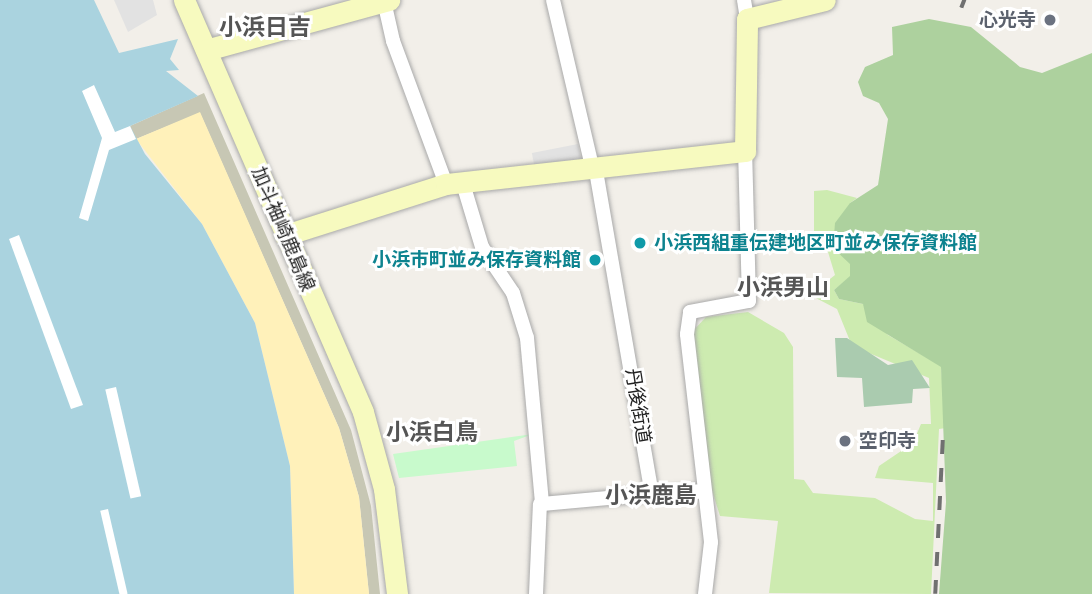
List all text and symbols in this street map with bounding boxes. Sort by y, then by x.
place label: 心光寺 [979,9,1036,31]
marker: 心光寺 [1042,12,1058,28]
district label: 小浜日吉 [219,13,311,41]
street label: 加斗袖崎鹿島線 [247,163,319,295]
place label: 小浜西組重伝建地区町並み保存資料館 [654,232,977,254]
marker: 小浜西組重伝建地区町並み保存資料館 [632,235,648,251]
place label: 小浜市町並み保存資料館 [372,249,581,271]
marker: 小浜市町並み保存資料館 [587,252,603,268]
district label: 小浜男山 [737,273,829,301]
street label: 丹後街道 [621,367,655,445]
district label: 小浜白鳥 [386,418,478,446]
place label: 空印寺 [859,430,916,452]
marker: 空印寺 [837,433,853,449]
district label: 小浜鹿島 [605,481,697,509]

